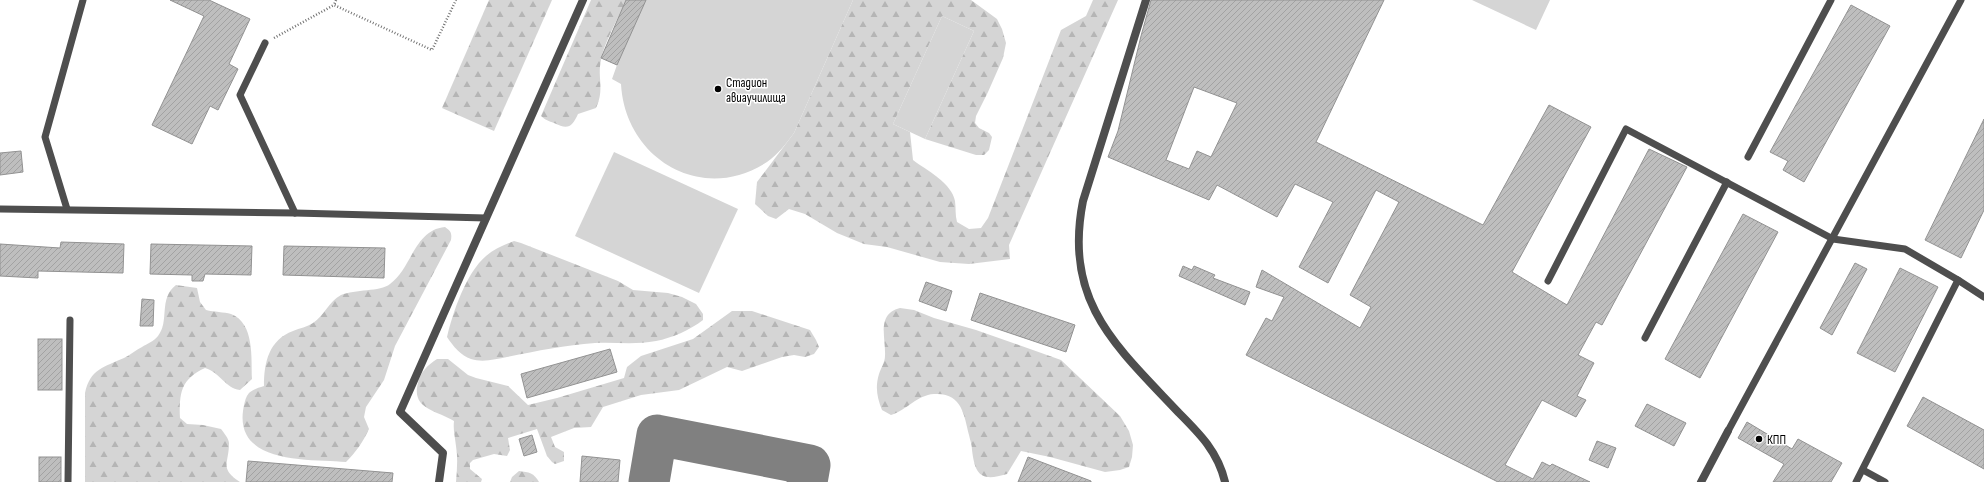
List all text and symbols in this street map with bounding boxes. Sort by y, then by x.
place label: Стадион авиаучилища [726,75,786,106]
marker: Стадион авиаучилища [713,84,723,94]
place label: КПП [1767,432,1786,448]
marker: КПП [1754,434,1764,444]

